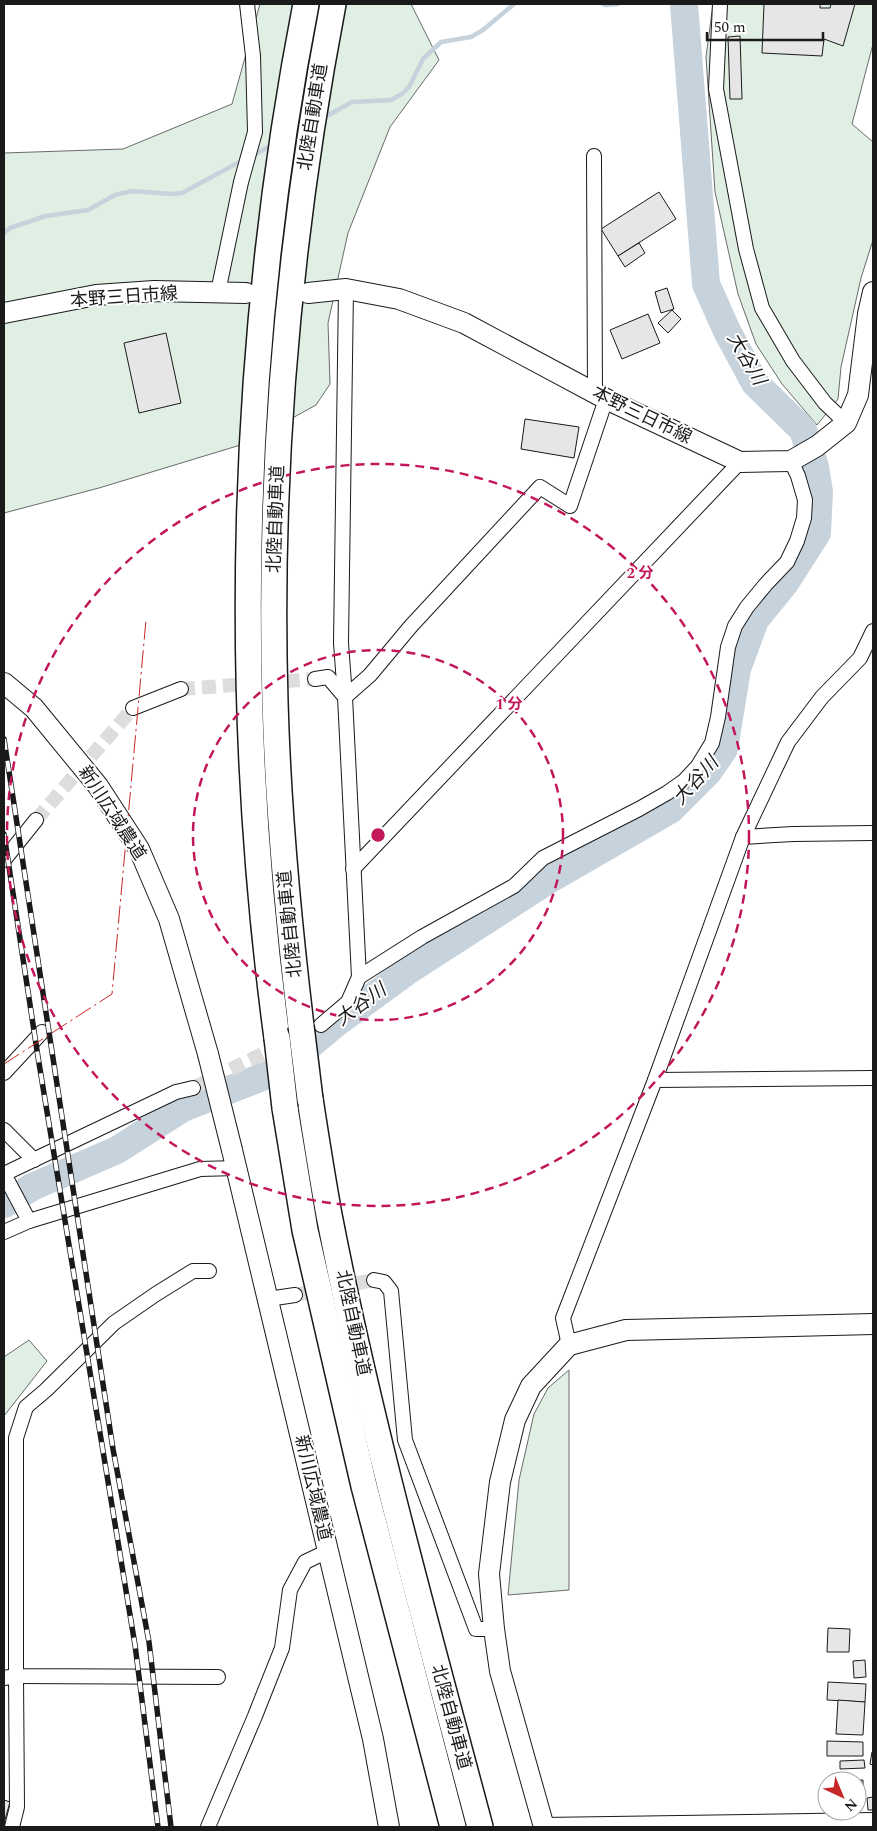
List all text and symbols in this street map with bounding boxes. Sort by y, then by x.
scale bar [707,10,823,42]
text: 50 m [714,16,746,39]
street label: 北陸自動車道 [291,62,335,172]
street label: 本野三日市線 [69,280,179,314]
water label: 大谷川 [719,327,774,393]
street label: 本野三日市線 [588,379,696,451]
street label: 北陸自動車道 [261,465,291,573]
text: 2 分 [626,562,654,585]
text: 1 分 [495,693,523,716]
water label: 大谷川 [666,749,727,812]
street label: 新川広域農道 [71,760,153,866]
centre of rings [369,826,387,844]
street label: 北陸自動車道 [271,869,309,979]
water label: 大谷川 [329,975,394,1033]
street label: 北陸自動車道 [329,1267,377,1379]
street label: 新川広域農道 [288,1432,338,1544]
street label: 北陸自動車道 [424,1661,478,1773]
north arrow [817,1771,867,1821]
text: N [839,1793,862,1817]

